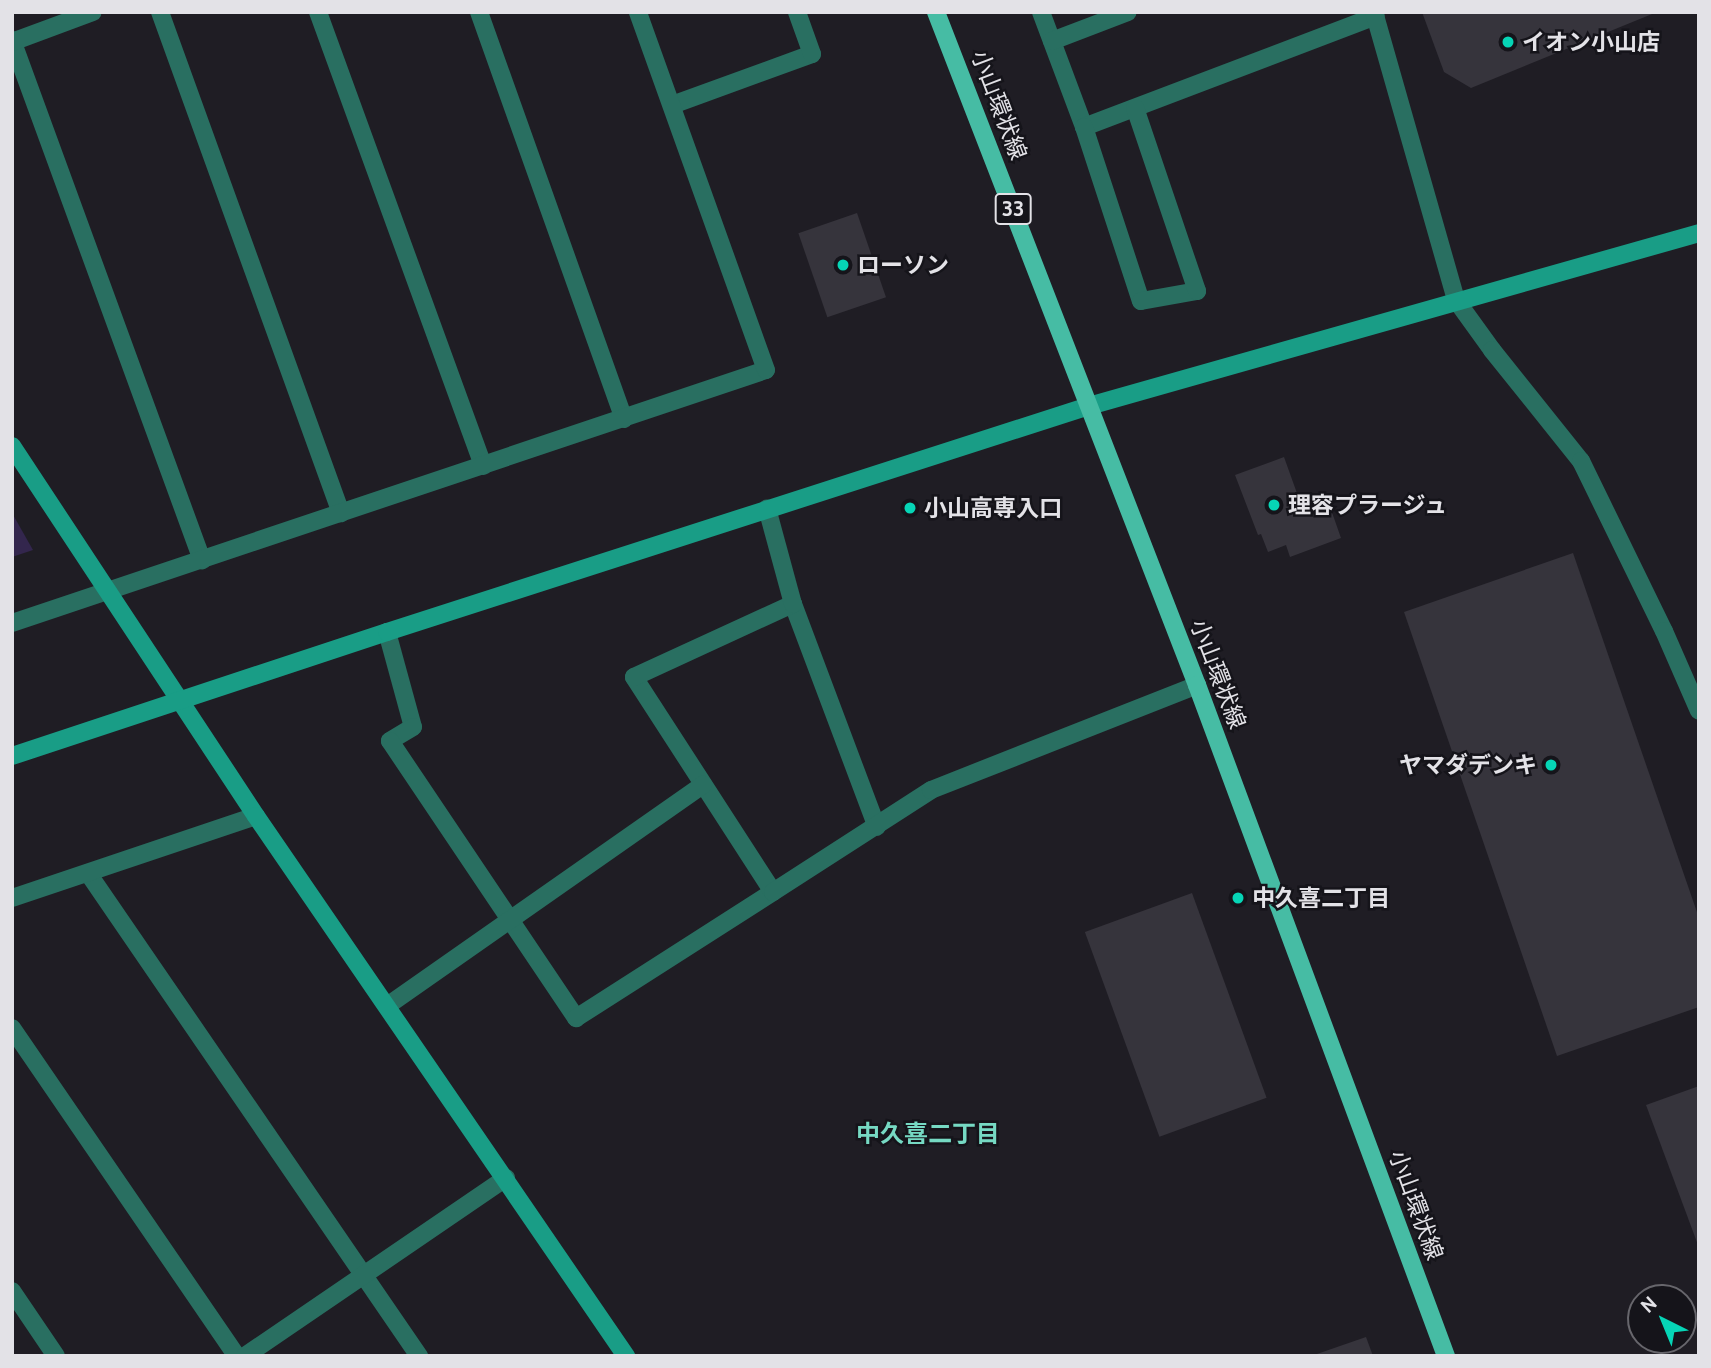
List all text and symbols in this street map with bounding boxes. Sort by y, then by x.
place label: イオン小山店 [1522,28,1660,56]
marker: イオン小山店 [1500,34,1516,50]
street label: 小山環状線 [966,46,1032,164]
road number: 33 [994,192,1032,227]
place label: ローソン [857,251,949,279]
marker: ローソン [835,257,851,273]
place label: 理容プラージュ [1288,491,1449,519]
place label: 小山高専入口 [924,494,1062,522]
marker: 理容プラージュ [1266,497,1282,513]
marker: 小山高専入口 [902,500,918,516]
street label: 小山環状線 [1185,615,1251,733]
place label: ヤマダデンキ [1399,751,1537,779]
marker: ヤマダデンキ [1543,757,1559,773]
place label: 中久喜二丁目 [1252,884,1390,912]
marker: 中久喜二丁目 [1230,890,1246,906]
district label: 中久喜二丁目 [856,1120,1000,1148]
street label: 小山環状線 [1383,1146,1449,1264]
north arrow [1627,1284,1697,1354]
text: N [1636,1292,1661,1318]

